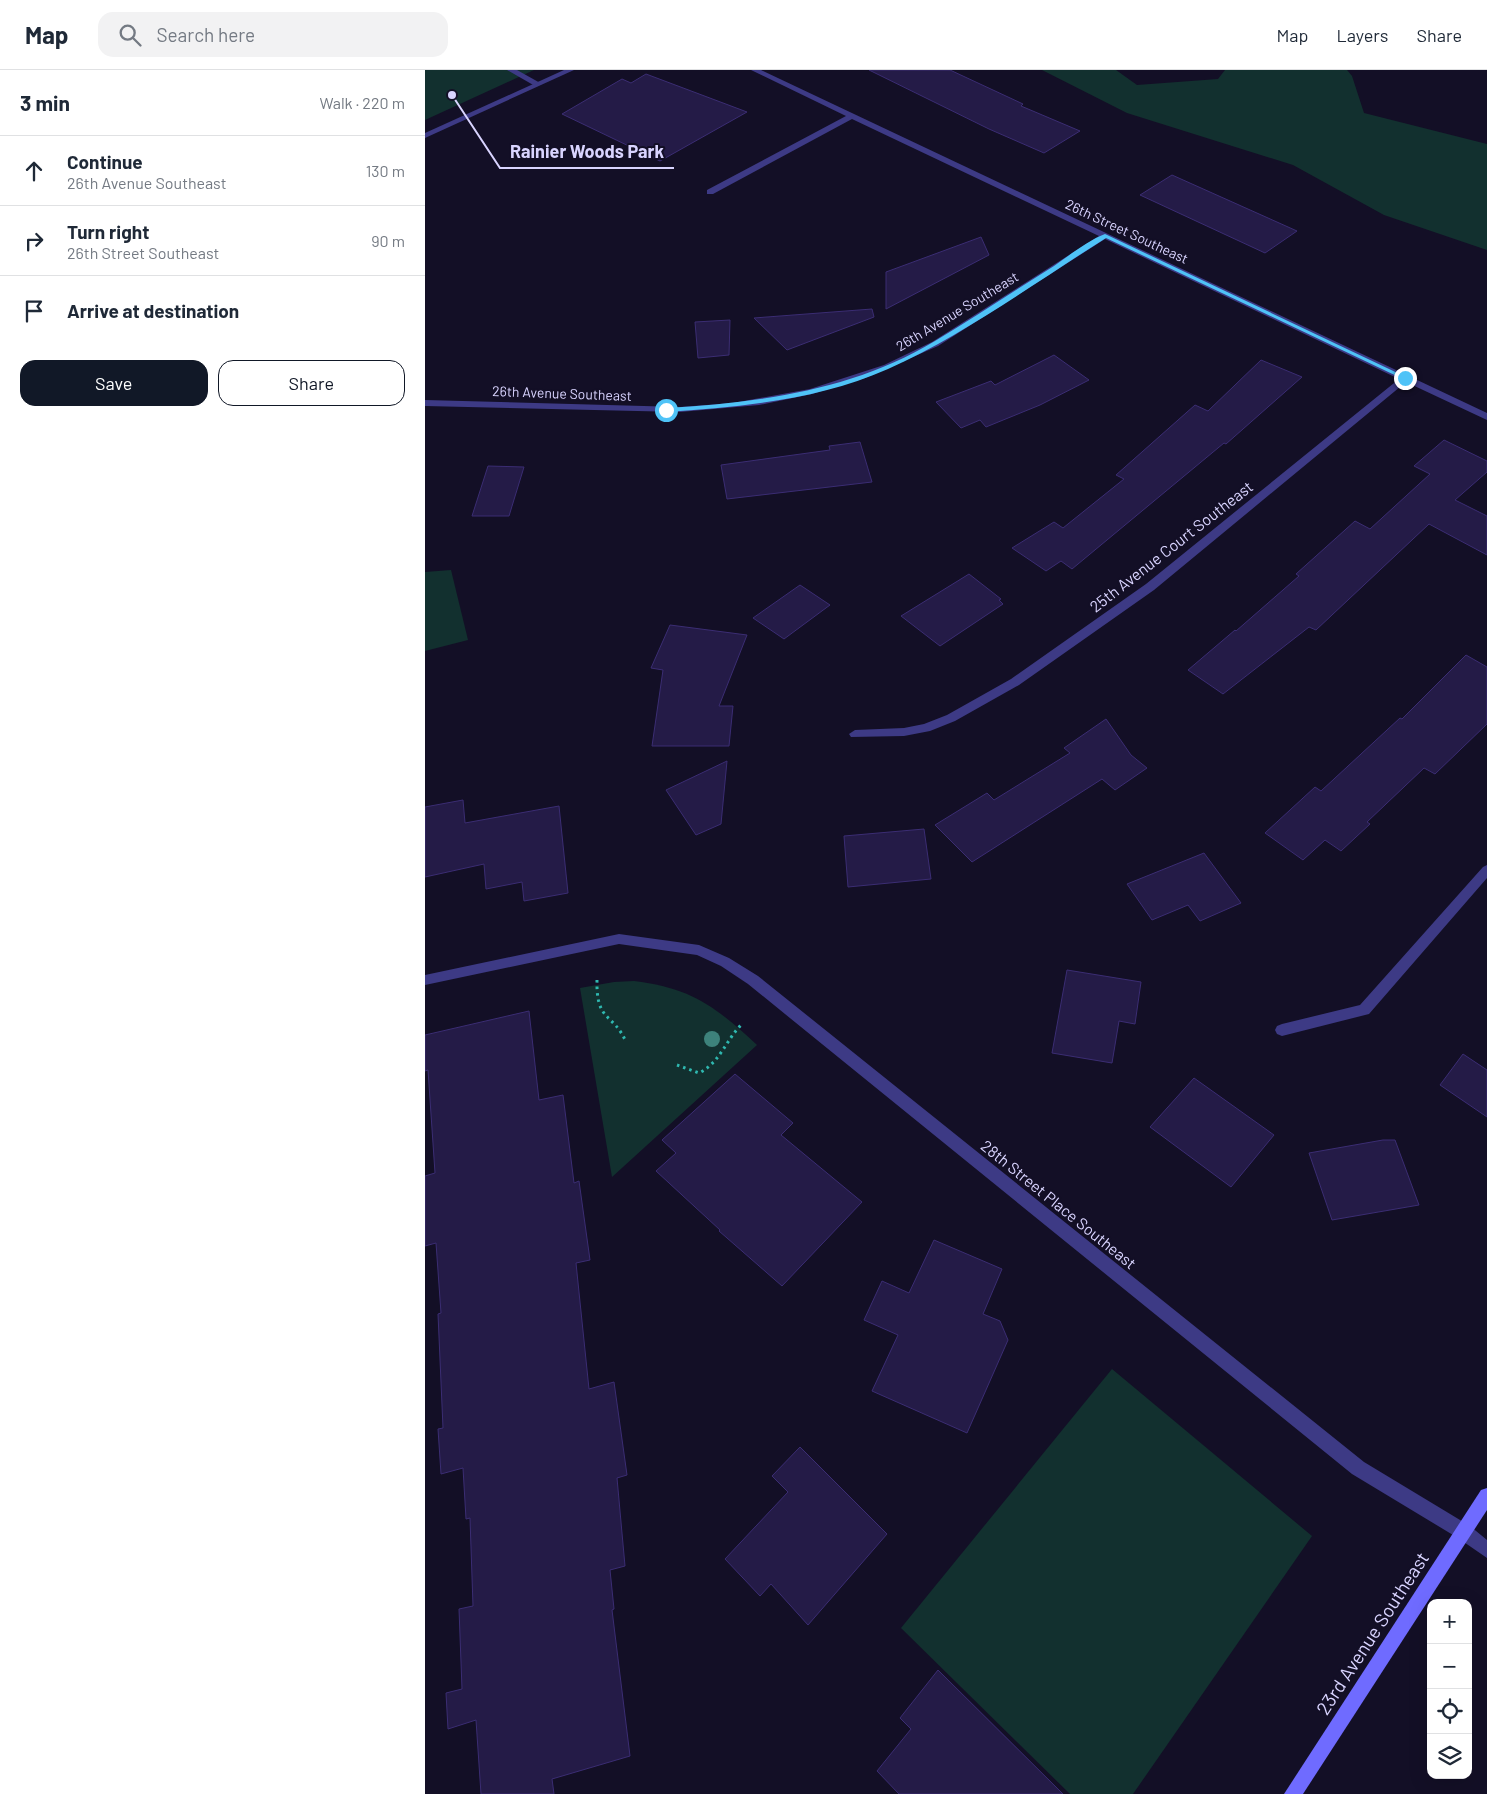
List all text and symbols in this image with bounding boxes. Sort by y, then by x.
search box [98,12,448,57]
text: Map [25,20,68,49]
icon: search [116,21,144,49]
text: Search here [156,23,255,46]
text: Map [1276,24,1308,46]
text: Layers [1336,24,1389,46]
text: Share [1417,24,1462,46]
text: 3 min [20,90,70,115]
text: Walk · 220 m [319,93,405,112]
callout: Rainier Woods Park [500,135,674,168]
text: Rainier Woods Park [510,140,664,162]
text: Continue [67,150,143,173]
icon: ahead [20,157,48,185]
text: 130 m [366,161,405,180]
text: 26th Avenue Southeast [67,173,227,192]
street label: 26th Street Southeast [1063,195,1191,267]
text: Turn right [67,220,149,243]
icon: right [20,227,48,255]
text: 90 m [371,231,405,250]
text: 26th Street Southeast [67,243,219,262]
street label: 26th Avenue Southeast [893,268,1021,354]
icon: arrive [20,297,48,325]
text: Arrive at destination [67,299,239,322]
button: Save [20,360,208,406]
button: Share [218,360,405,406]
route end [1394,367,1417,390]
street label: 26th Avenue Southeast [492,382,632,404]
route start [655,399,678,422]
street label: 25th Avenue Court Southeast [1086,476,1256,616]
street label: 28th Street Place Southeast [978,1136,1140,1272]
street label: 23rd Avenue Southeast [1311,1547,1433,1719]
map controls [1427,1599,1472,1779]
button: + [1427,1599,1472,1644]
button: − [1427,1644,1472,1689]
button: locate [1427,1689,1472,1734]
button: layers [1427,1734,1472,1779]

